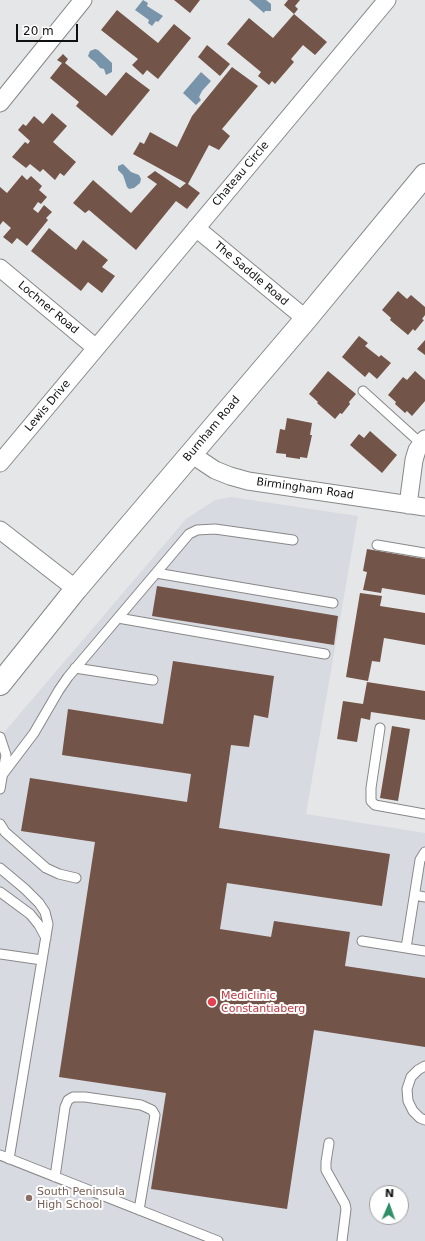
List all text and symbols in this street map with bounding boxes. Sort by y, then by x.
scale bar [18,16,80,42]
text: 20 m [23,24,54,38]
street label: Chateau Circle [210,139,272,209]
street label: The Saddle Road [211,239,291,309]
street label: Lochner Road [15,279,81,337]
street label: Lewis Drive [23,378,73,434]
street label: Burnham Road [181,394,243,464]
street label: Birmingham Road [255,476,355,502]
place label: Mediclinic Constantiaberg [221,989,305,1015]
marker: Mediclinic Constantiaberg [206,996,218,1008]
place label: South Peninsula High School [37,1185,125,1211]
north arrow [369,1185,409,1225]
text: N [385,1187,394,1200]
marker: South Peninsula High School [24,1193,34,1203]

